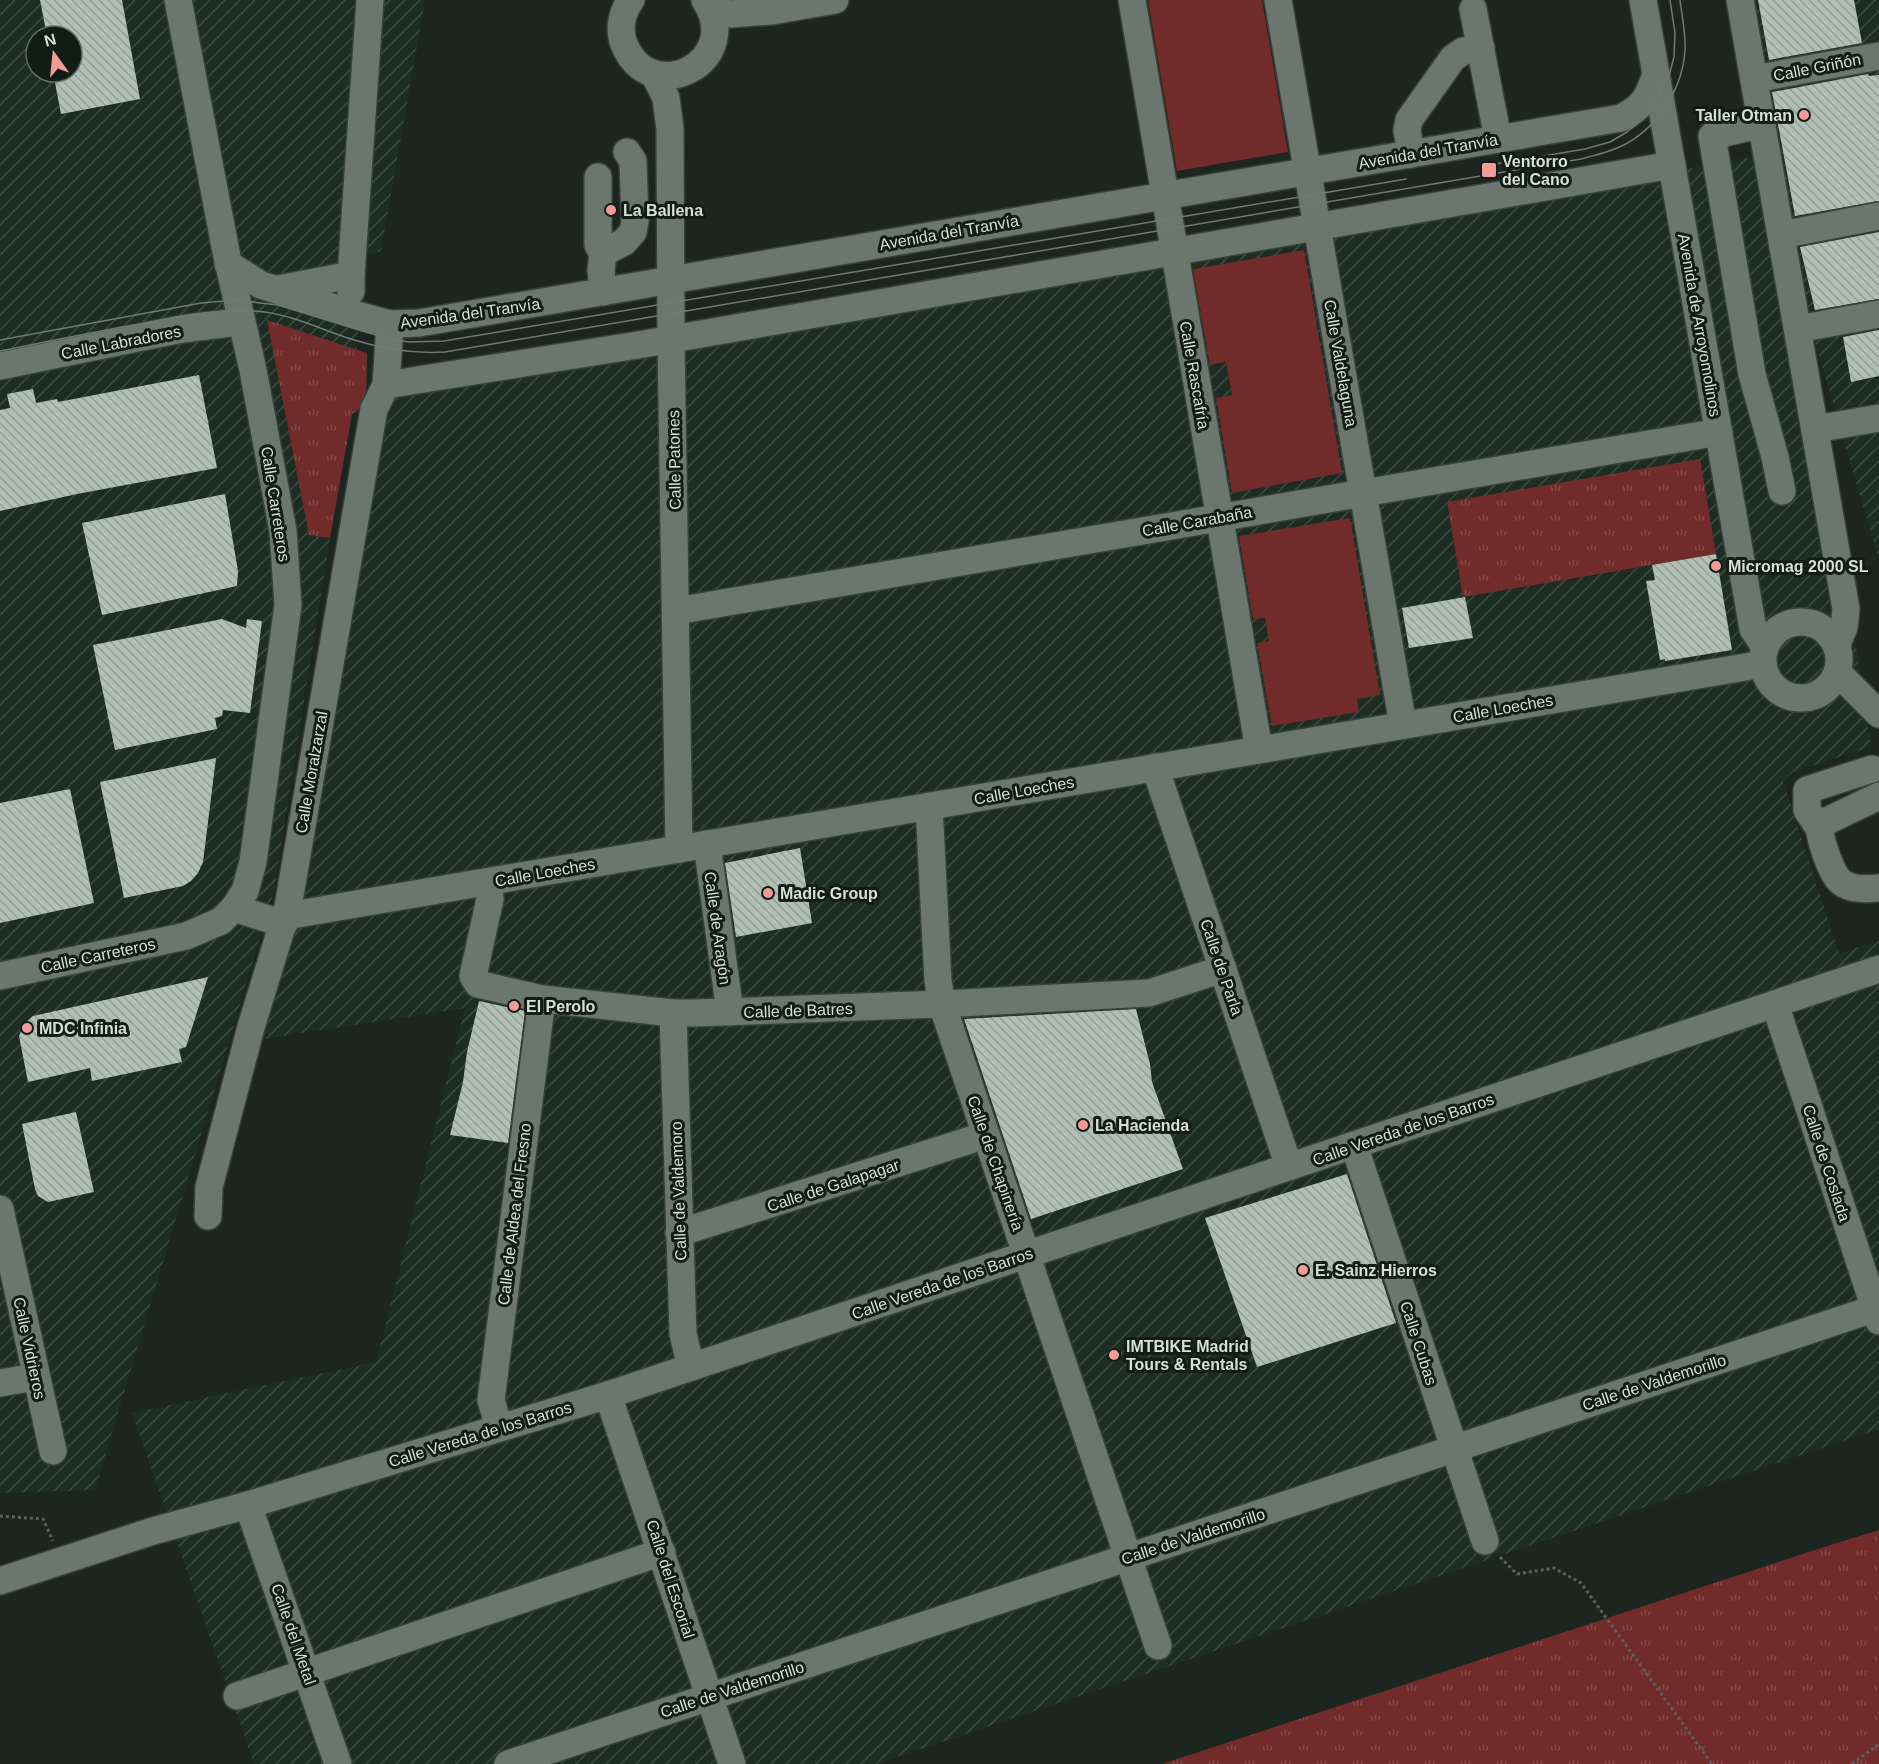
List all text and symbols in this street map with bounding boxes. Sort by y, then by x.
north arrow [24,24,84,84]
text: N [42,30,58,50]
street label: Calle Griñón [1772,51,1862,84]
place label: Taller Otman [1695,107,1792,124]
marker: Taller Otman [1797,108,1811,122]
street label: Avenida del Tranvía [1357,131,1499,172]
place label: Ventorro del Cano [1502,153,1570,188]
marker: Ventorro del Cano [1480,161,1498,179]
place label: La Ballena [623,202,703,219]
marker: La Ballena [604,203,618,217]
street label: Avenida del Tranvía [878,212,1020,253]
street label: Avenida de Arroyomolinos [1675,232,1724,418]
street label: Avenida del Tranvía [399,295,541,332]
street label: Calle Valdelaguna [1321,298,1360,428]
street label: Calle Rascafría [1177,320,1212,431]
street label: Calle Labradores [60,323,183,362]
street label: Calle Patones [665,410,684,510]
street label: Calle Carreteros [258,445,293,563]
street label: Calle Carabaña [1141,503,1253,540]
place label: Micromag 2000 SL [1728,558,1869,575]
marker: Micromag 2000 SL [1709,559,1723,573]
street label: Calle Loeches [1452,691,1554,726]
street label: Calle Moralzarzal [292,710,331,834]
street label: Calle Loeches [973,773,1075,808]
street label: Calle Loeches [494,855,596,890]
street label: Calle de Aragón [701,871,734,986]
place label: Madic Group [780,885,878,902]
marker: Madic Group [761,886,775,900]
street label: Calle de Parla [1197,917,1246,1018]
street label: Calle Carreteros [39,935,157,976]
place label: El Perolo [526,998,596,1015]
marker: El Perolo [507,999,521,1013]
street label: Calle de Batres [743,1000,853,1021]
place label: MDC Infinia [39,1020,127,1037]
marker: MDC Infinia [20,1021,34,1035]
street label: Calle Vereda de los Barros [1310,1090,1496,1168]
street label: Calle de Chapinería [964,1094,1027,1233]
street label: Calle de Coslada [1800,1103,1853,1224]
place label: La Hacienda [1095,1117,1189,1134]
marker: La Hacienda [1076,1118,1090,1132]
street label: Calle de Valdemoro [668,1121,689,1261]
street label: Calle de Aldea del Fresno [495,1122,534,1306]
street label: Calle de Galapagar [765,1156,902,1215]
street label: Calle Vereda de los Barros [849,1244,1035,1322]
place label: E. Sainz Hierros [1315,1262,1437,1279]
marker: E. Sainz Hierros [1296,1263,1310,1277]
street label: Calle Vidrieros [10,1296,49,1401]
street label: Calle Cubas [1397,1299,1440,1387]
place label: IMTBIKE Madrid Tours & Rentals [1126,1338,1249,1373]
marker: IMTBIKE Madrid Tours & Rentals [1107,1348,1121,1362]
street label: Calle de Valdemorillo [1580,1351,1728,1414]
street label: Calle Vereda de los Barros [387,1399,574,1470]
street label: Calle de Valdemorillo [1119,1505,1267,1568]
street label: Calle del Escorial [643,1518,698,1641]
street label: Calle del Metal [268,1581,319,1687]
street label: Calle de Valdemorillo [658,1658,806,1721]

